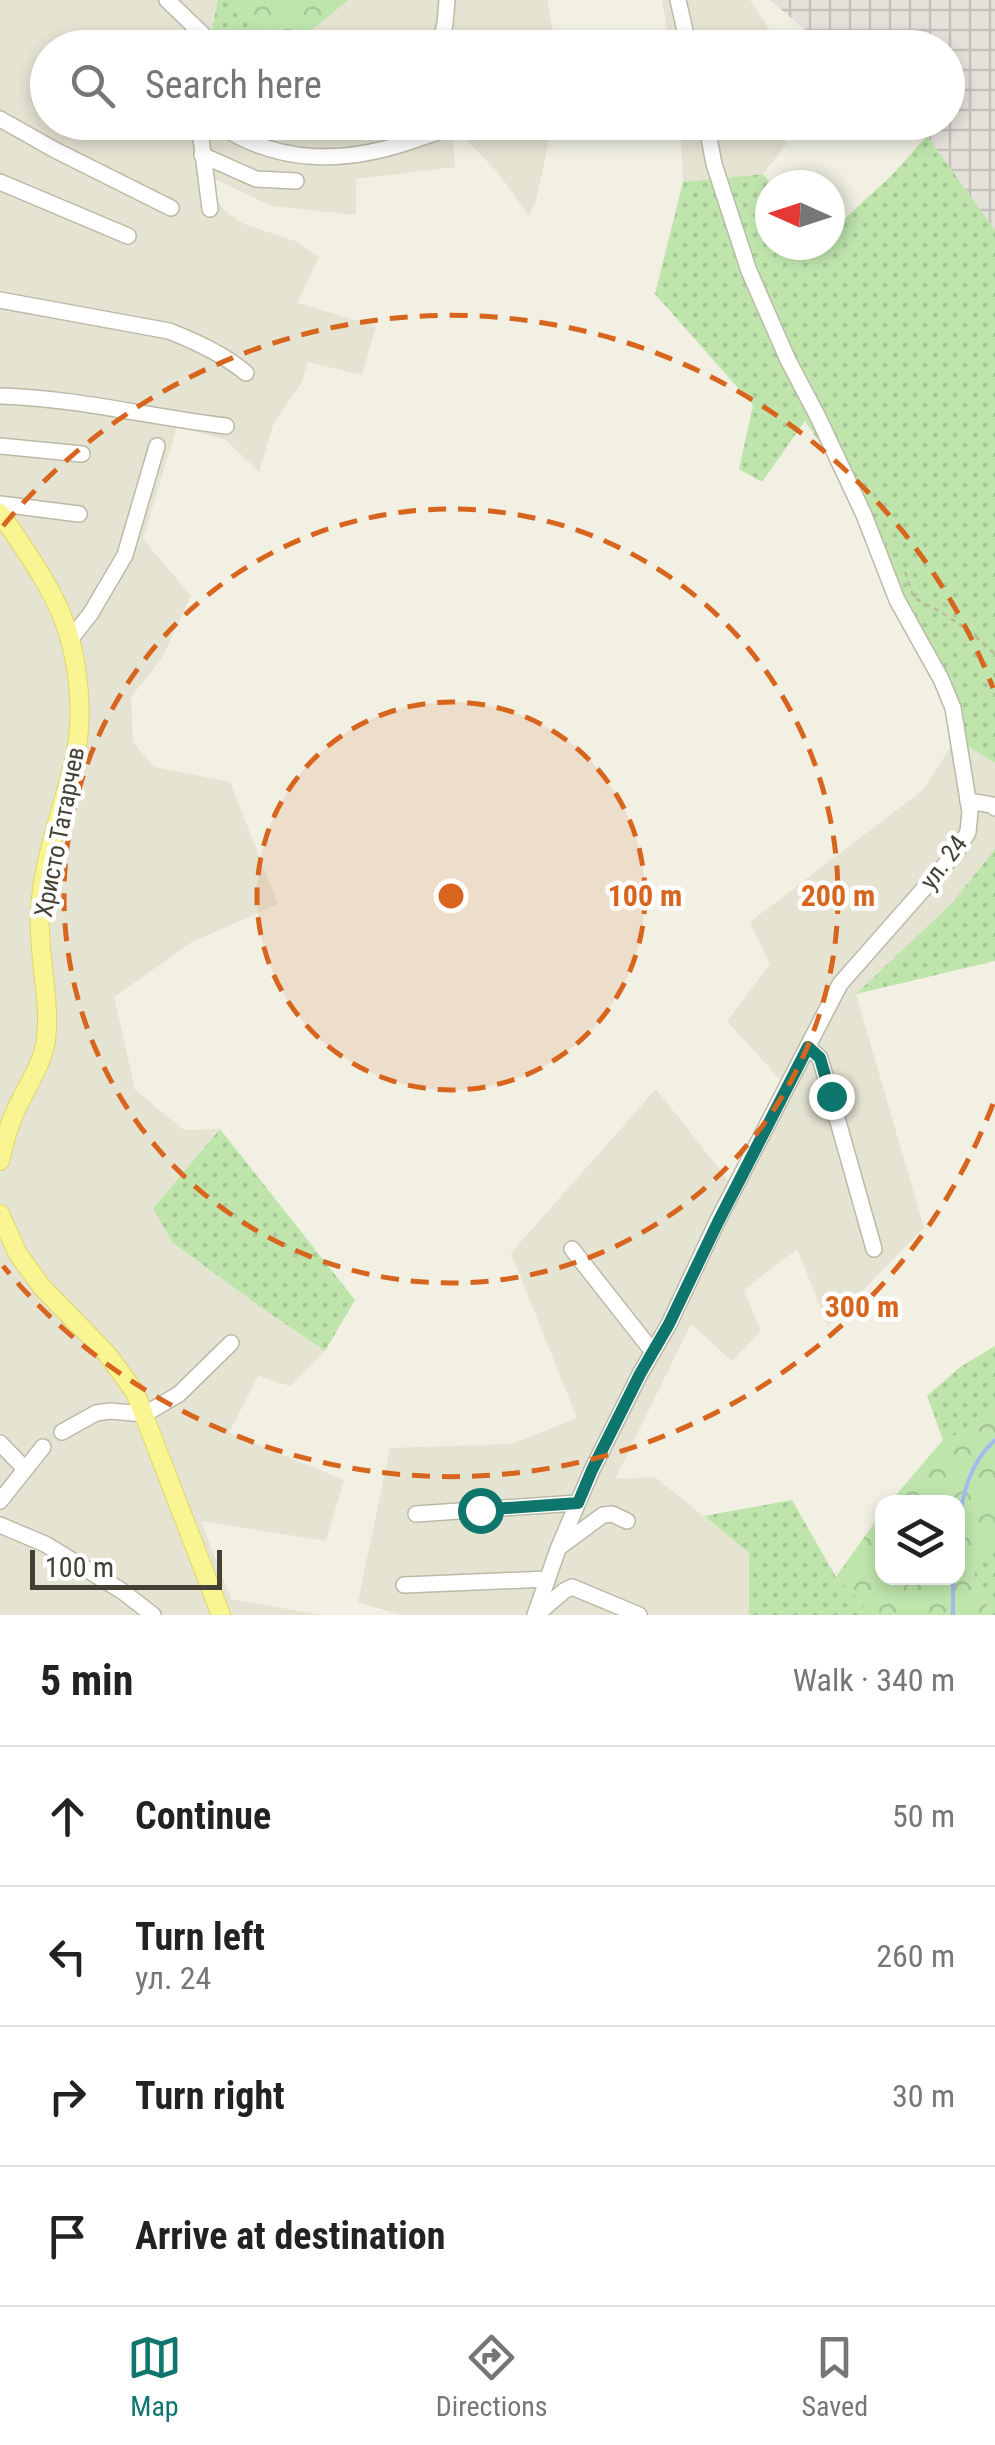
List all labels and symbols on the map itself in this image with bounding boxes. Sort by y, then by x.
north arrow [755,170,845,260]
street label: Христо Татарчев [29,745,90,920]
street label: ул. 24 [914,830,973,895]
centre of rings [433,878,469,914]
text: 100 m [608,878,682,913]
text: 200 m [801,878,875,913]
route end [809,1074,855,1120]
text: 300 m [825,1289,899,1324]
route start [458,1488,504,1534]
scale bar [30,1545,222,1590]

